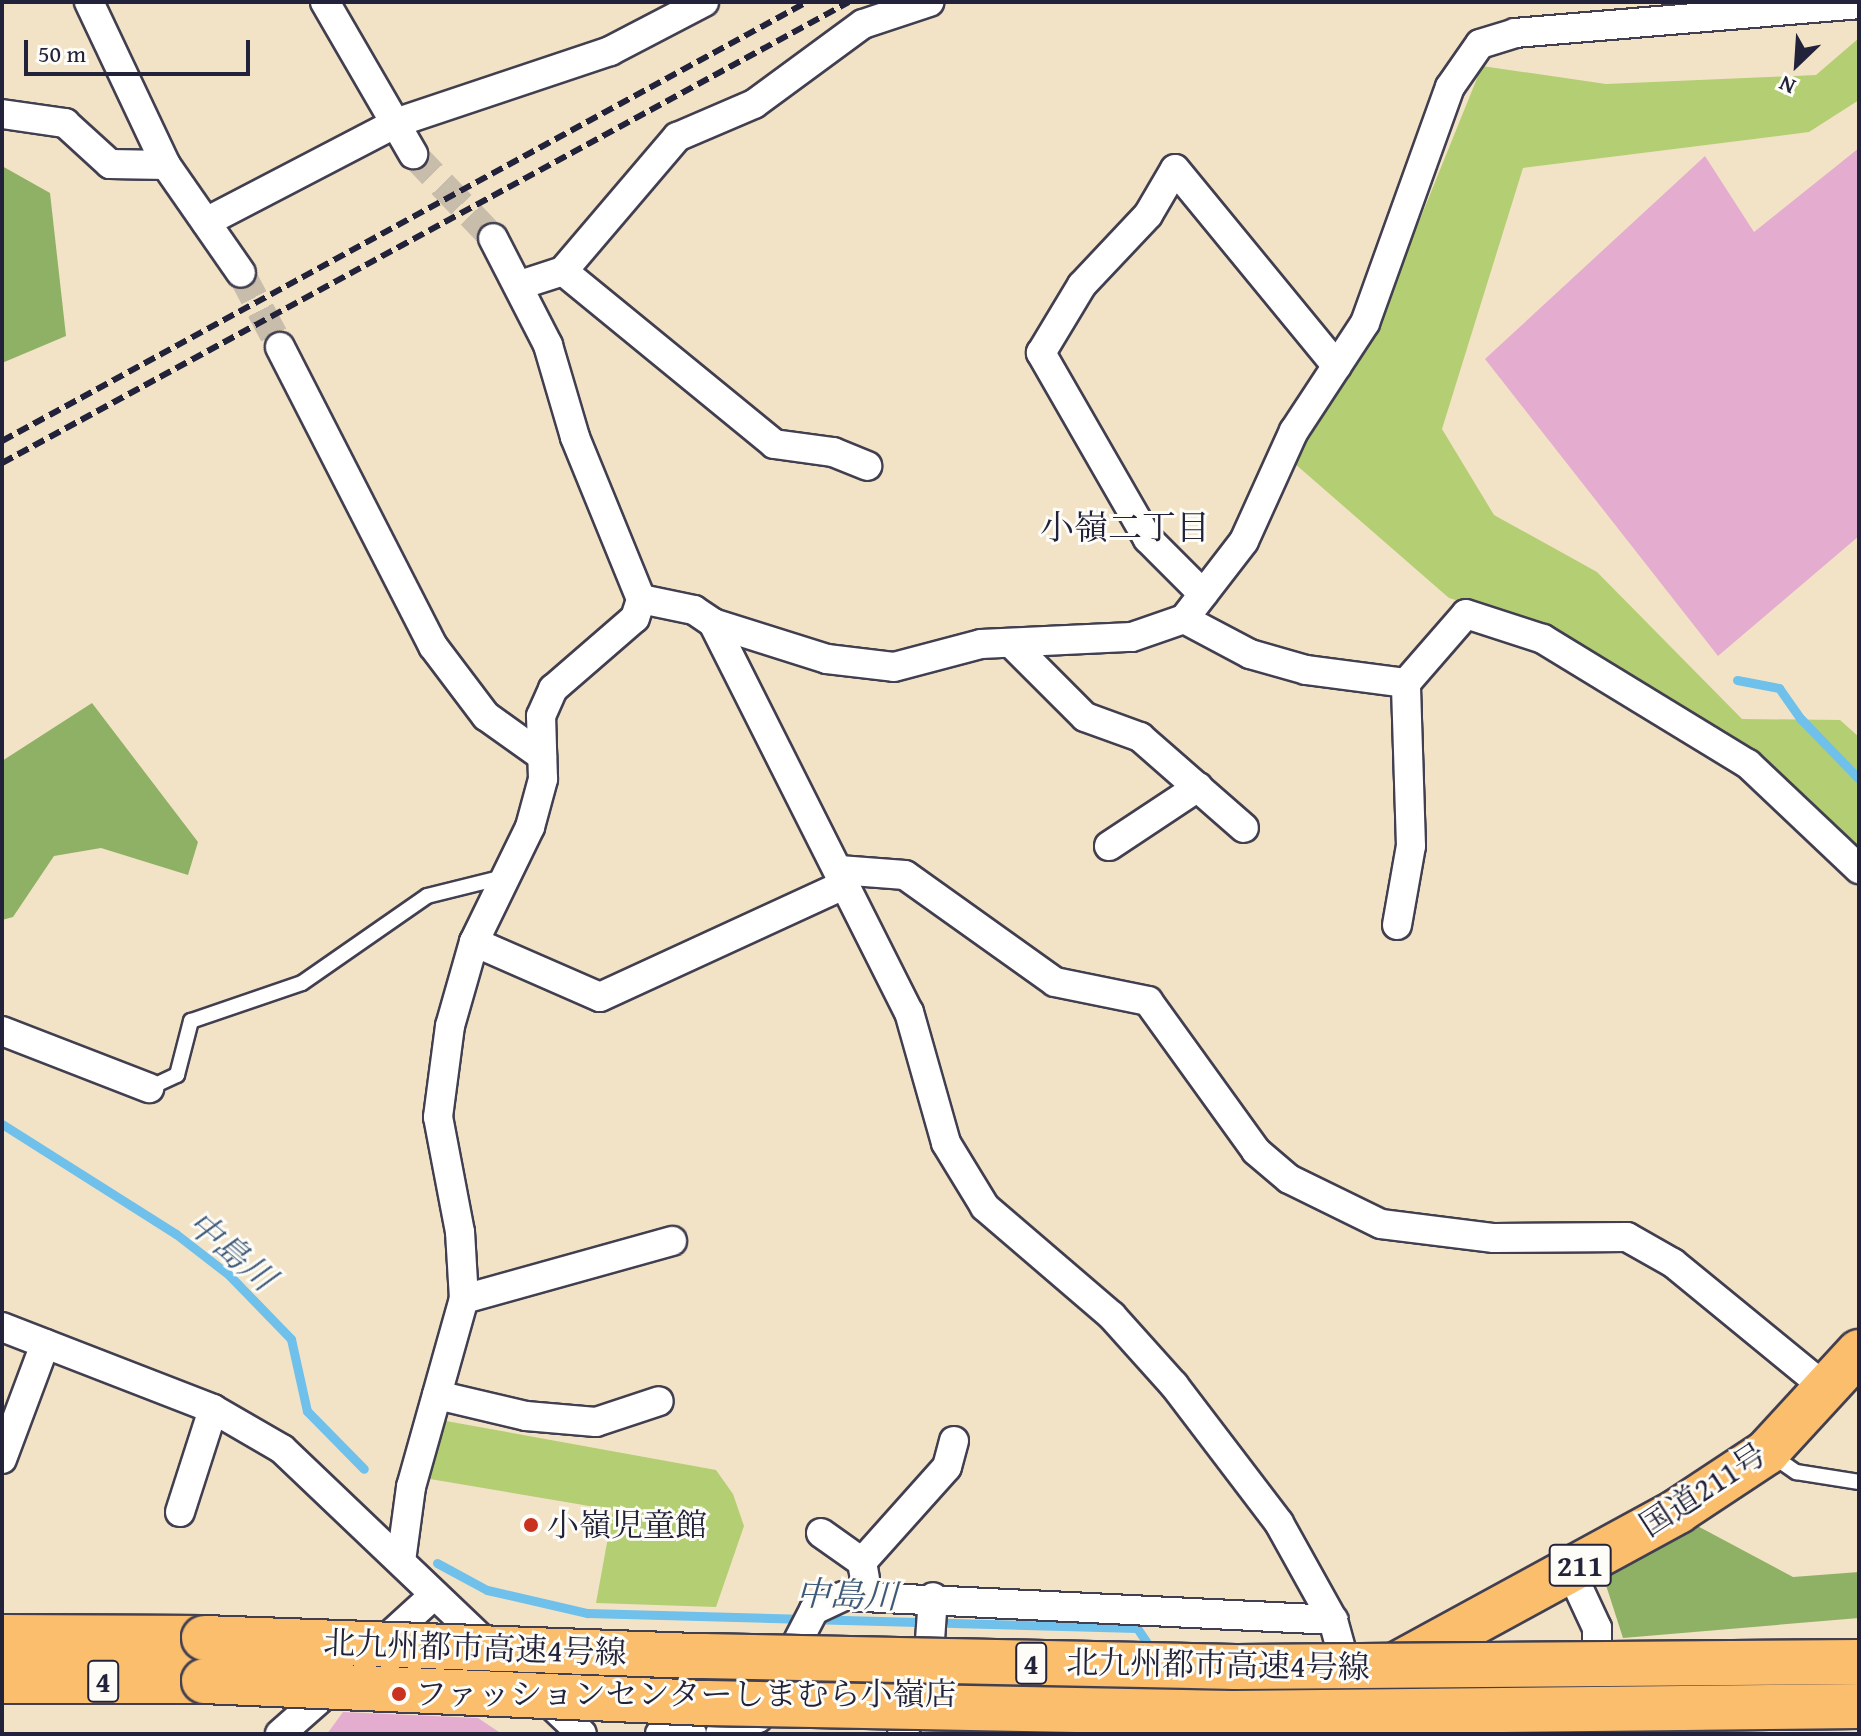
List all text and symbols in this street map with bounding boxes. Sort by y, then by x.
scale bar [28,24,254,74]
north arrow [1757,24,1837,104]
text: 50 m [38,36,86,71]
text: N [1773,68,1800,103]
district label: 小嶺二丁目 [1040,507,1210,547]
water label: 中島川 [180,1202,284,1298]
street label: 国道211号 [1633,1435,1773,1545]
place label: 小嶺児童館 [547,1506,707,1544]
marker: 小嶺児童館 [522,1516,540,1534]
road number: 211 [1548,1539,1612,1591]
water label: 中島川 [795,1572,899,1616]
street label: 北九州都市高速4号線 [323,1624,627,1672]
road number: 4 [1015,1637,1047,1689]
street label: 北九州都市高速4号線 [1066,1643,1370,1687]
road number: 4 [87,1655,119,1707]
place label: ファッションセンターしまむら小嶺店 [415,1675,959,1713]
marker: ファッションセンターしまむら小嶺店 [390,1685,408,1703]

